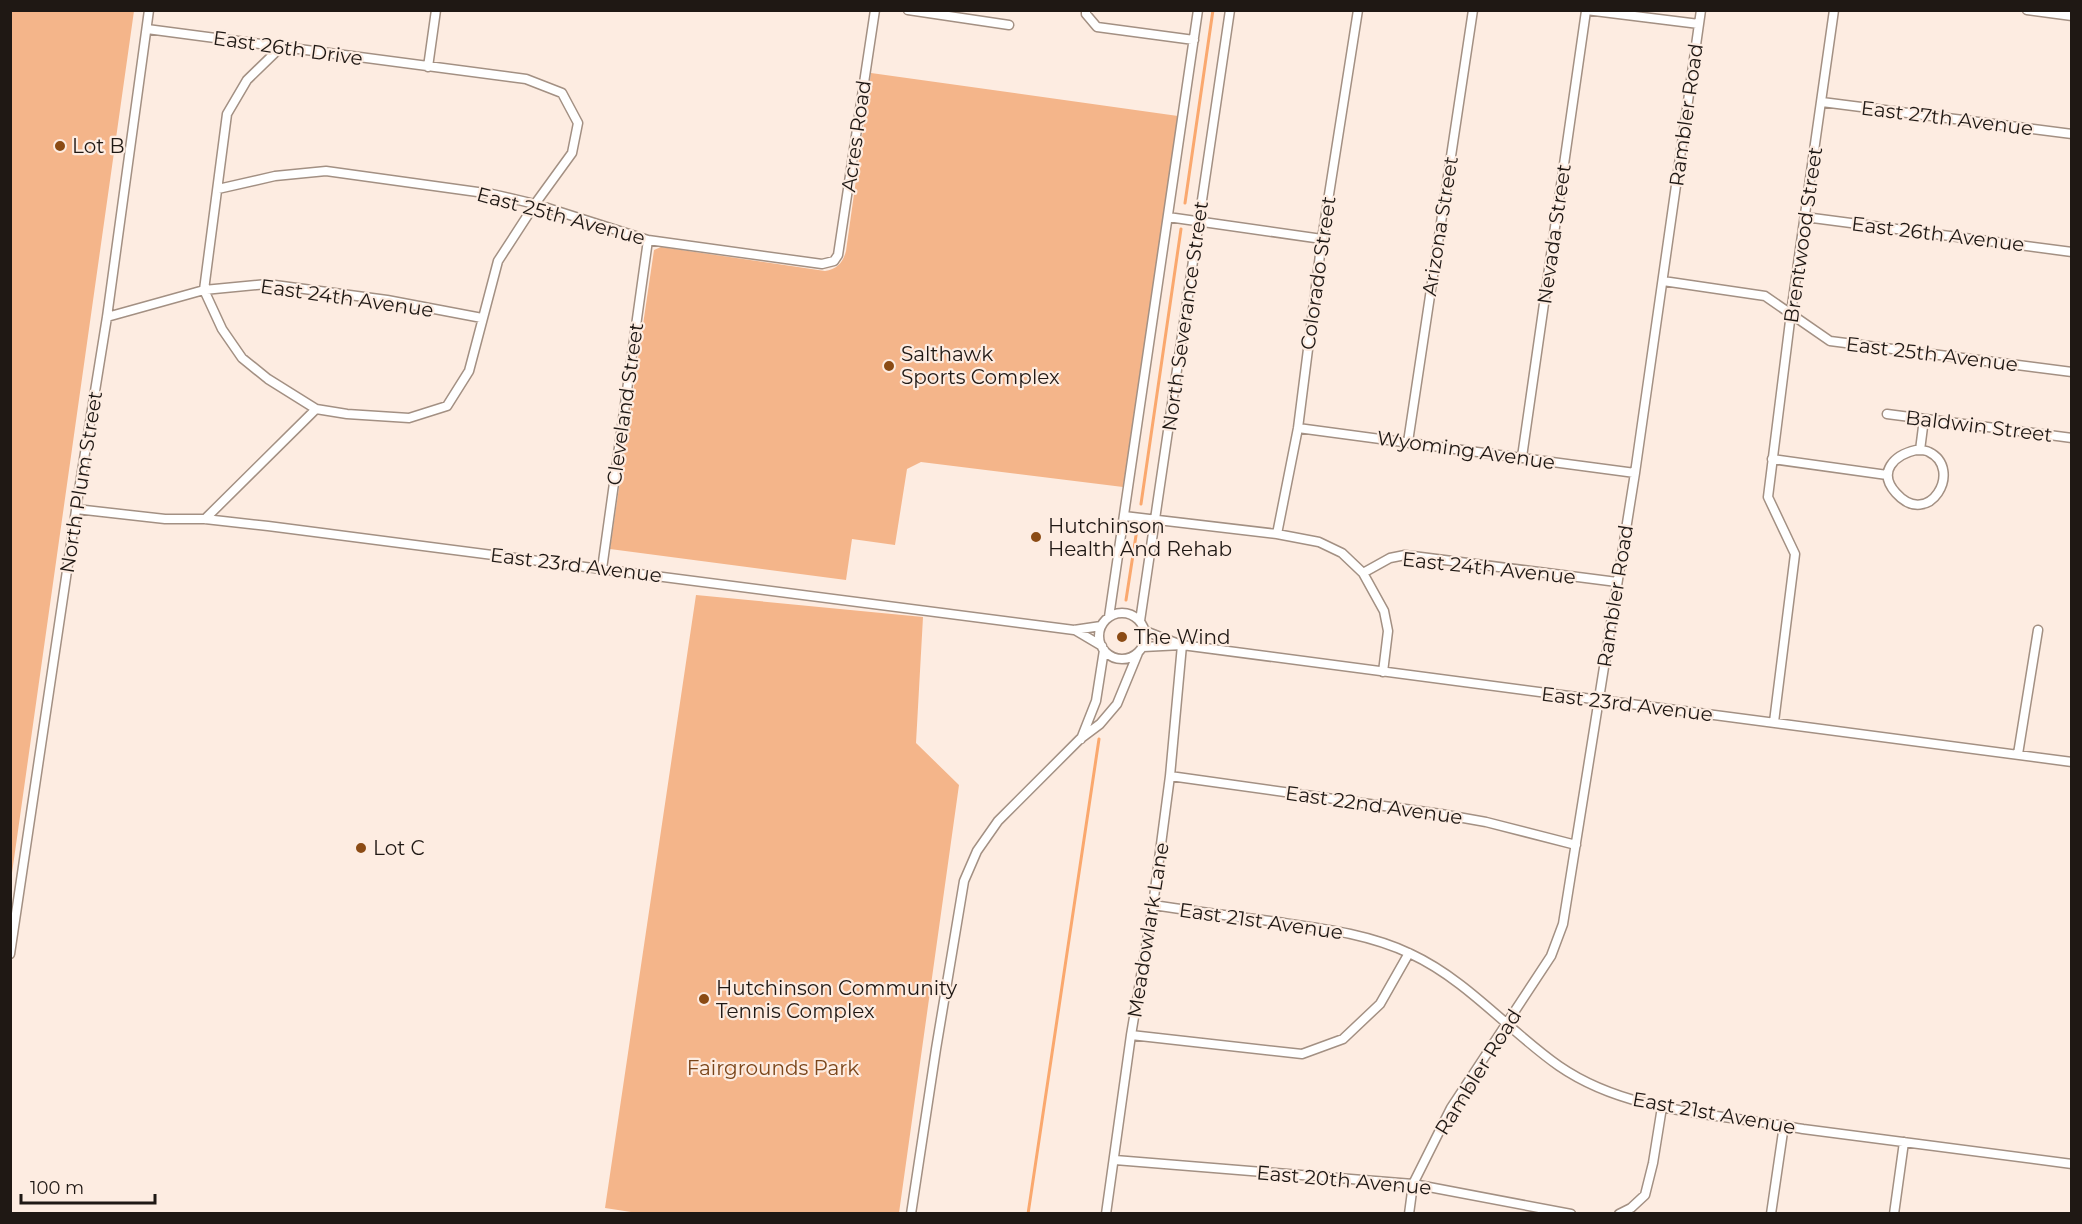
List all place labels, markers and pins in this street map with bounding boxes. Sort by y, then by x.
place label: Lot B [72,134,125,158]
marker: Lot B [53,139,67,153]
place label: Salthawk Sports Complex [901,342,1060,389]
marker: Salthawk Sports Complex [882,359,896,373]
place label: Hutchinson Health And Rehab [1048,514,1232,561]
marker: Hutchinson Health And Rehab [1029,530,1043,544]
place label: The Wind [1134,625,1231,649]
marker: The Wind [1115,630,1129,644]
place label: Lot C [373,836,425,860]
marker: Lot C [354,841,368,855]
place label: Hutchinson Community Tennis Complex [716,976,957,1023]
marker: Hutchinson Community Tennis Complex [697,992,711,1006]

